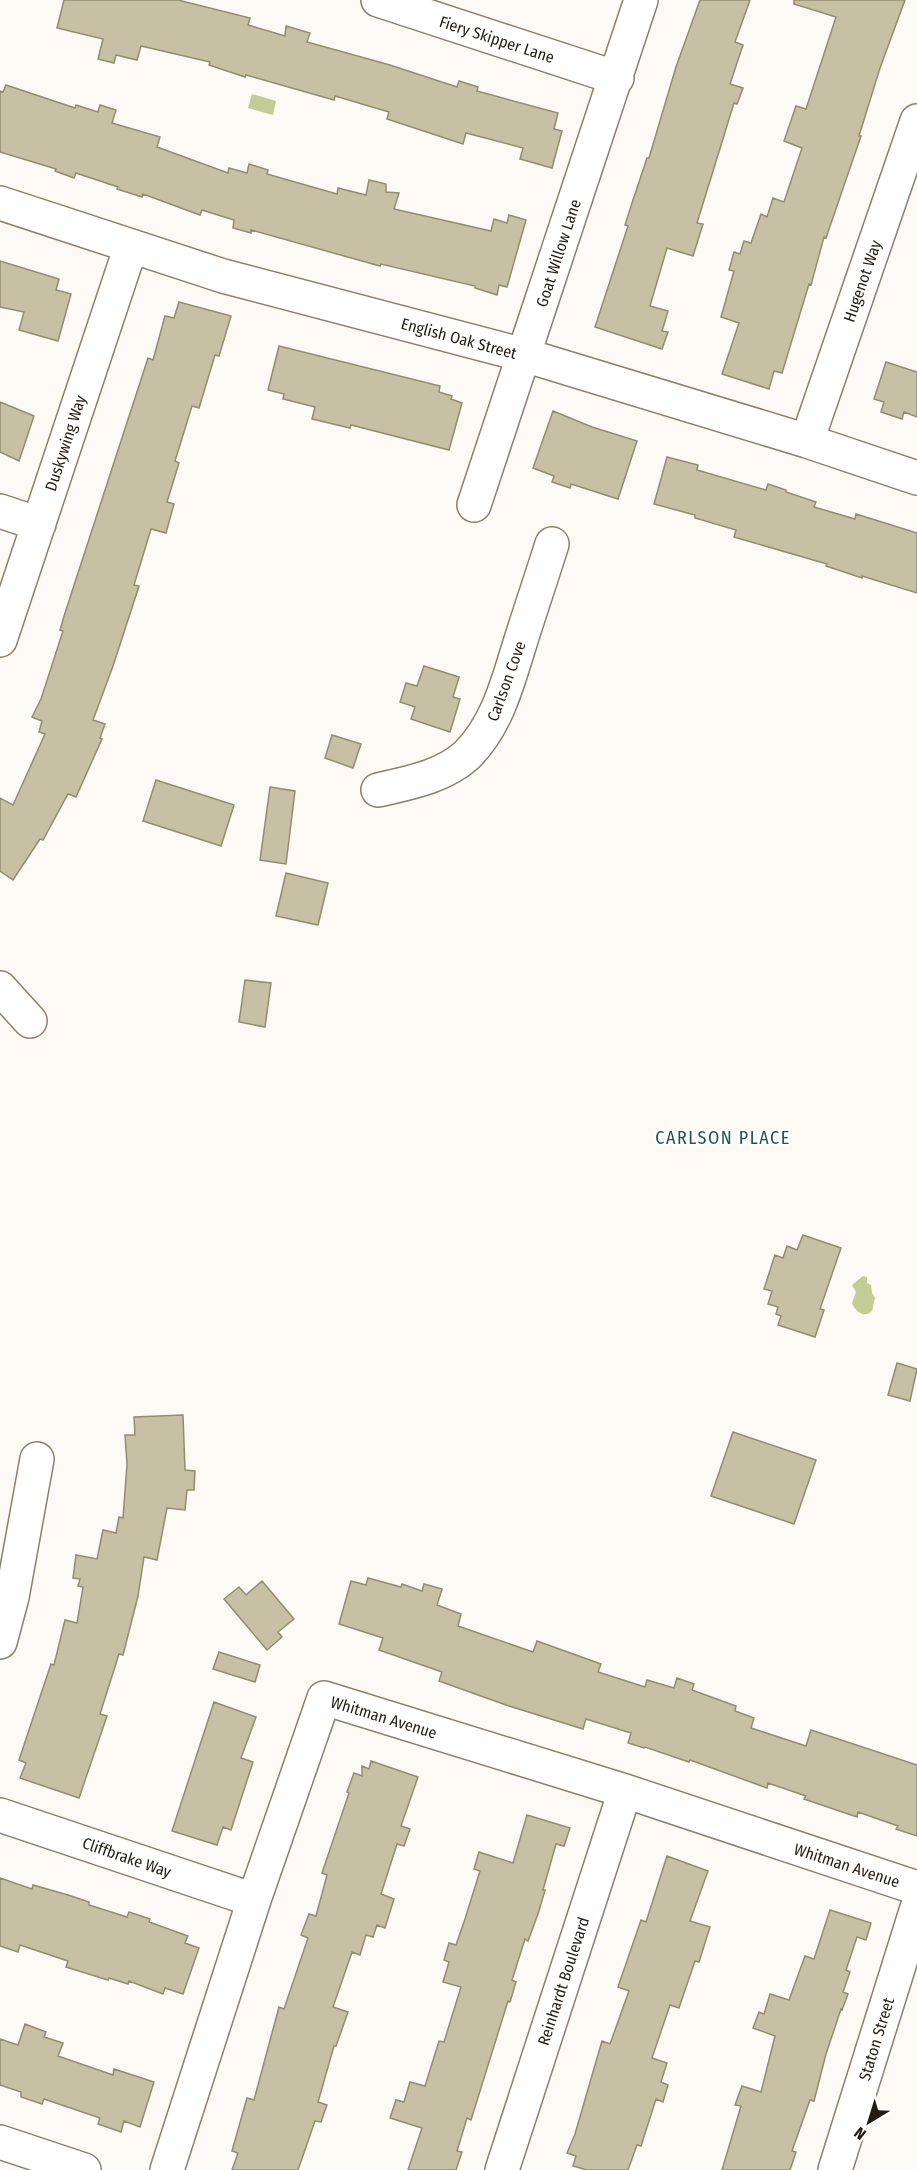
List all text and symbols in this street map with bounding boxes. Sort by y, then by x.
street label: Fiery Skipper Lane [437,12,557,67]
street label: Goat Willow Lane [532,197,585,310]
street label: Hugenot Way [840,237,886,325]
street label: English Oak Street [399,314,519,363]
street label: Duskywing Way [41,392,90,493]
street label: Carlson Cove [483,638,530,724]
district label: CARLSON PLACE [655,1127,791,1149]
street label: Whitman Avenue [328,1692,439,1743]
street label: Cliffbrake Way [80,1833,175,1882]
street label: Whitman Avenue [792,1839,902,1892]
street label: Reinhardt Boulevard [534,1915,593,2048]
street label: Staton Street [855,1995,898,2083]
north arrow [839,2092,899,2152]
text: N [850,2123,870,2144]

